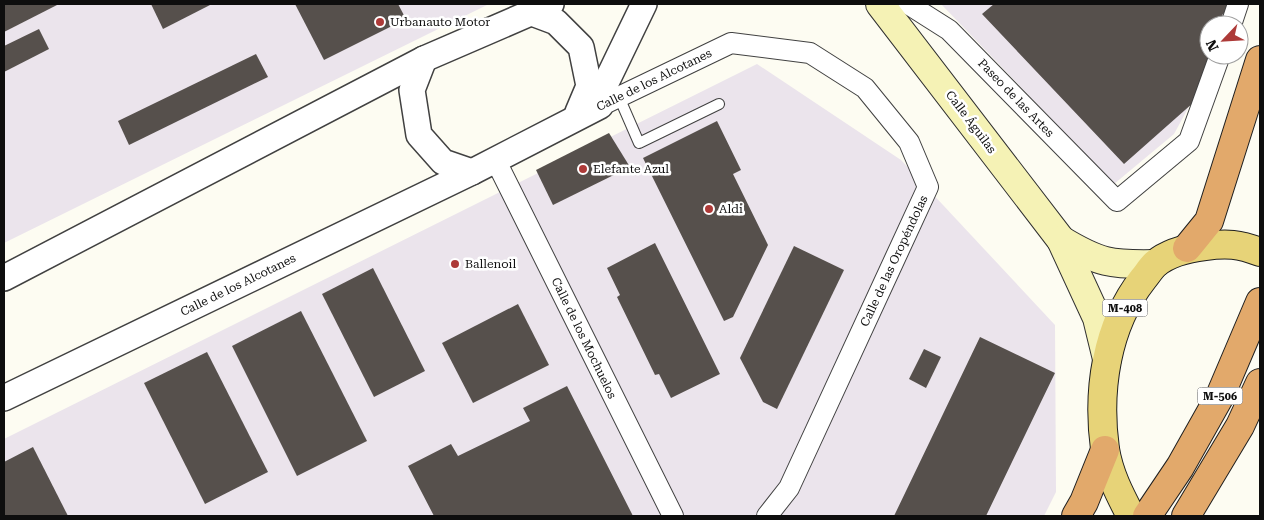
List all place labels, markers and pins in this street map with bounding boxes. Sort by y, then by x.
place label: Urbanauto Motor [390,15,490,29]
marker: Urbanauto Motor [374,16,386,28]
place label: Elefante Azul [593,162,669,176]
marker: Elefante Azul [577,163,589,175]
place label: Aldi [719,202,743,216]
marker: Aldi [703,203,715,215]
place label: Ballenoil [465,257,516,271]
marker: Ballenoil [449,258,461,270]

